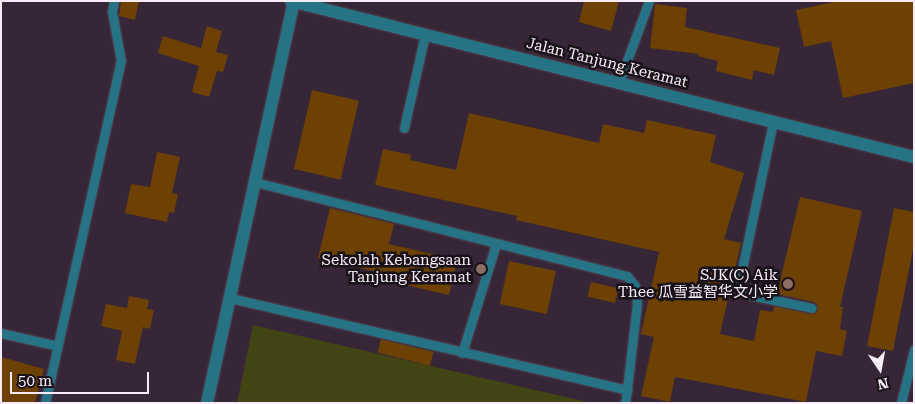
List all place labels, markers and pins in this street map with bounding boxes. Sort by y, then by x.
place label: Sekolah Kebangsaan Tanjung Keramat [322,251,471,286]
marker: Sekolah Kebangsaan Tanjung Keramat [475,263,487,275]
place label: SJK(C) Aik Thee 瓜雪益智华文小学 [618,266,778,301]
marker: SJK(C) Aik Thee 瓜雪益智华文小学 [782,278,794,290]

